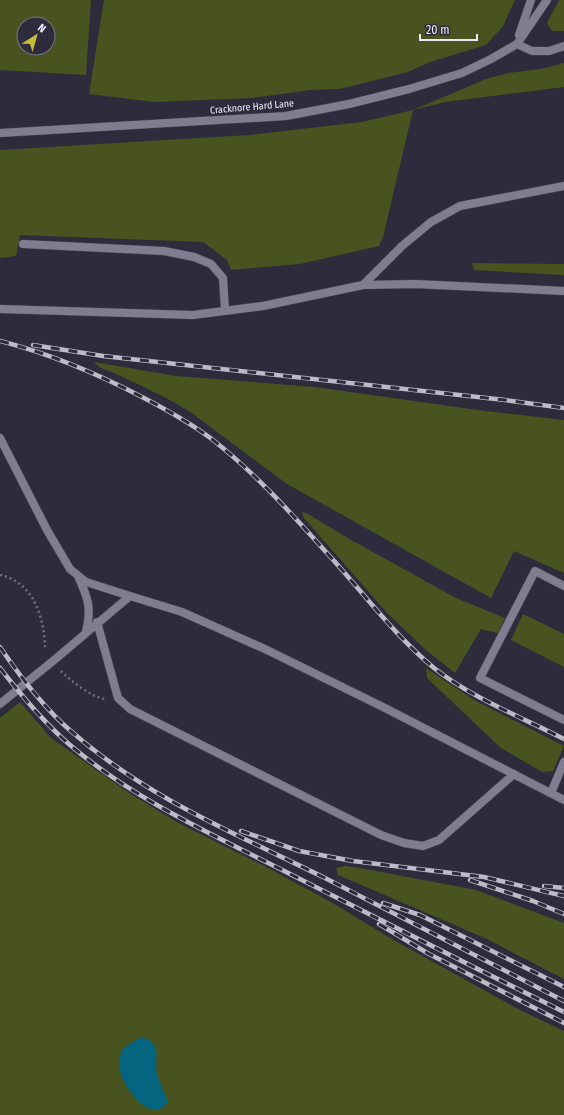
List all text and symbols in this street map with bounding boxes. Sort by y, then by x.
north arrow [16,16,56,56]
scale bar [420,16,477,42]
text: N [35,21,48,36]
text: 20 m [426,23,450,37]
street label: Cracknore Hard Lane [209,97,295,117]

